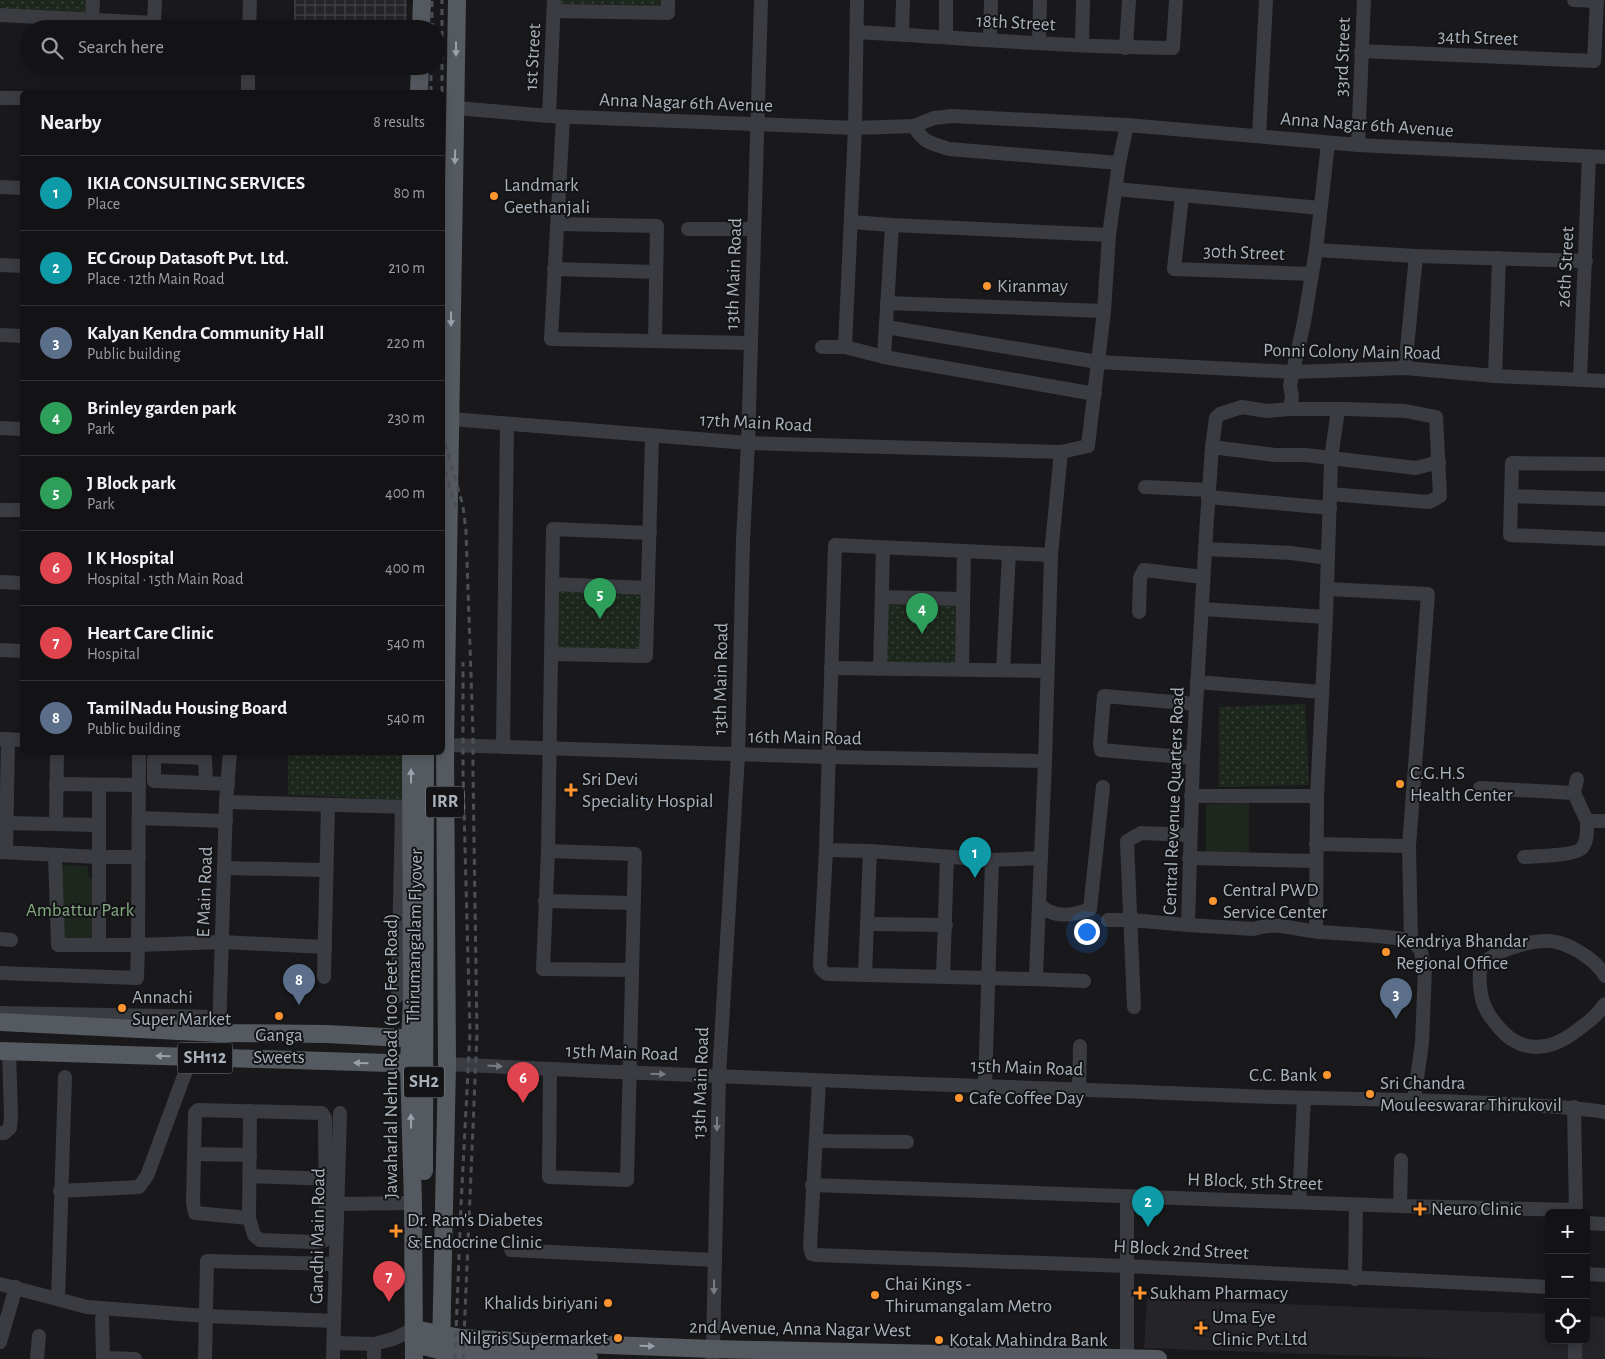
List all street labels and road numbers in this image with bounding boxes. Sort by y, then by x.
street label: 18th Street [976,11,1056,35]
street label: 33rd Street [1332,17,1354,97]
street label: 1st Street [522,23,544,91]
street label: 34th Street [1437,27,1519,49]
street label: Anna Nagar 6th Avenue [599,90,773,116]
street label: Anna Nagar 6th Avenue [1280,109,1454,141]
street label: 13th Main Road [723,217,745,330]
street label: 26th Street [1554,226,1578,308]
street label: 30th Street [1203,242,1285,264]
street label: Ponni Colony Main Road [1263,341,1441,363]
street label: 17th Main Road [699,411,813,435]
street label: 13th Main Road [711,623,731,735]
street label: Central Revenue Quarters Road [1161,686,1187,915]
street label: 16th Main Road [748,728,862,748]
road number: IRR [426,786,464,818]
street label: E Main Road [194,846,216,938]
street label: Thirumangalam Flyover [404,848,426,1024]
street label: Jawaharlal Nehru Road (100 Feet Road) [382,913,401,1199]
street label: 13th Main Road [690,1026,712,1139]
road number: SH112 [178,1042,232,1074]
street label: 15th Main Road [565,1042,679,1064]
street label: 15th Main Road [970,1057,1084,1079]
road number: SH2 [404,1066,444,1098]
street label: Gandhi Main Road [307,1168,329,1304]
street label: H Block, 5th Street [1187,1170,1323,1194]
street label: H Block 2nd Street [1113,1237,1249,1263]
street label: 2nd Avenue, Anna Nagar West [689,1318,911,1340]

